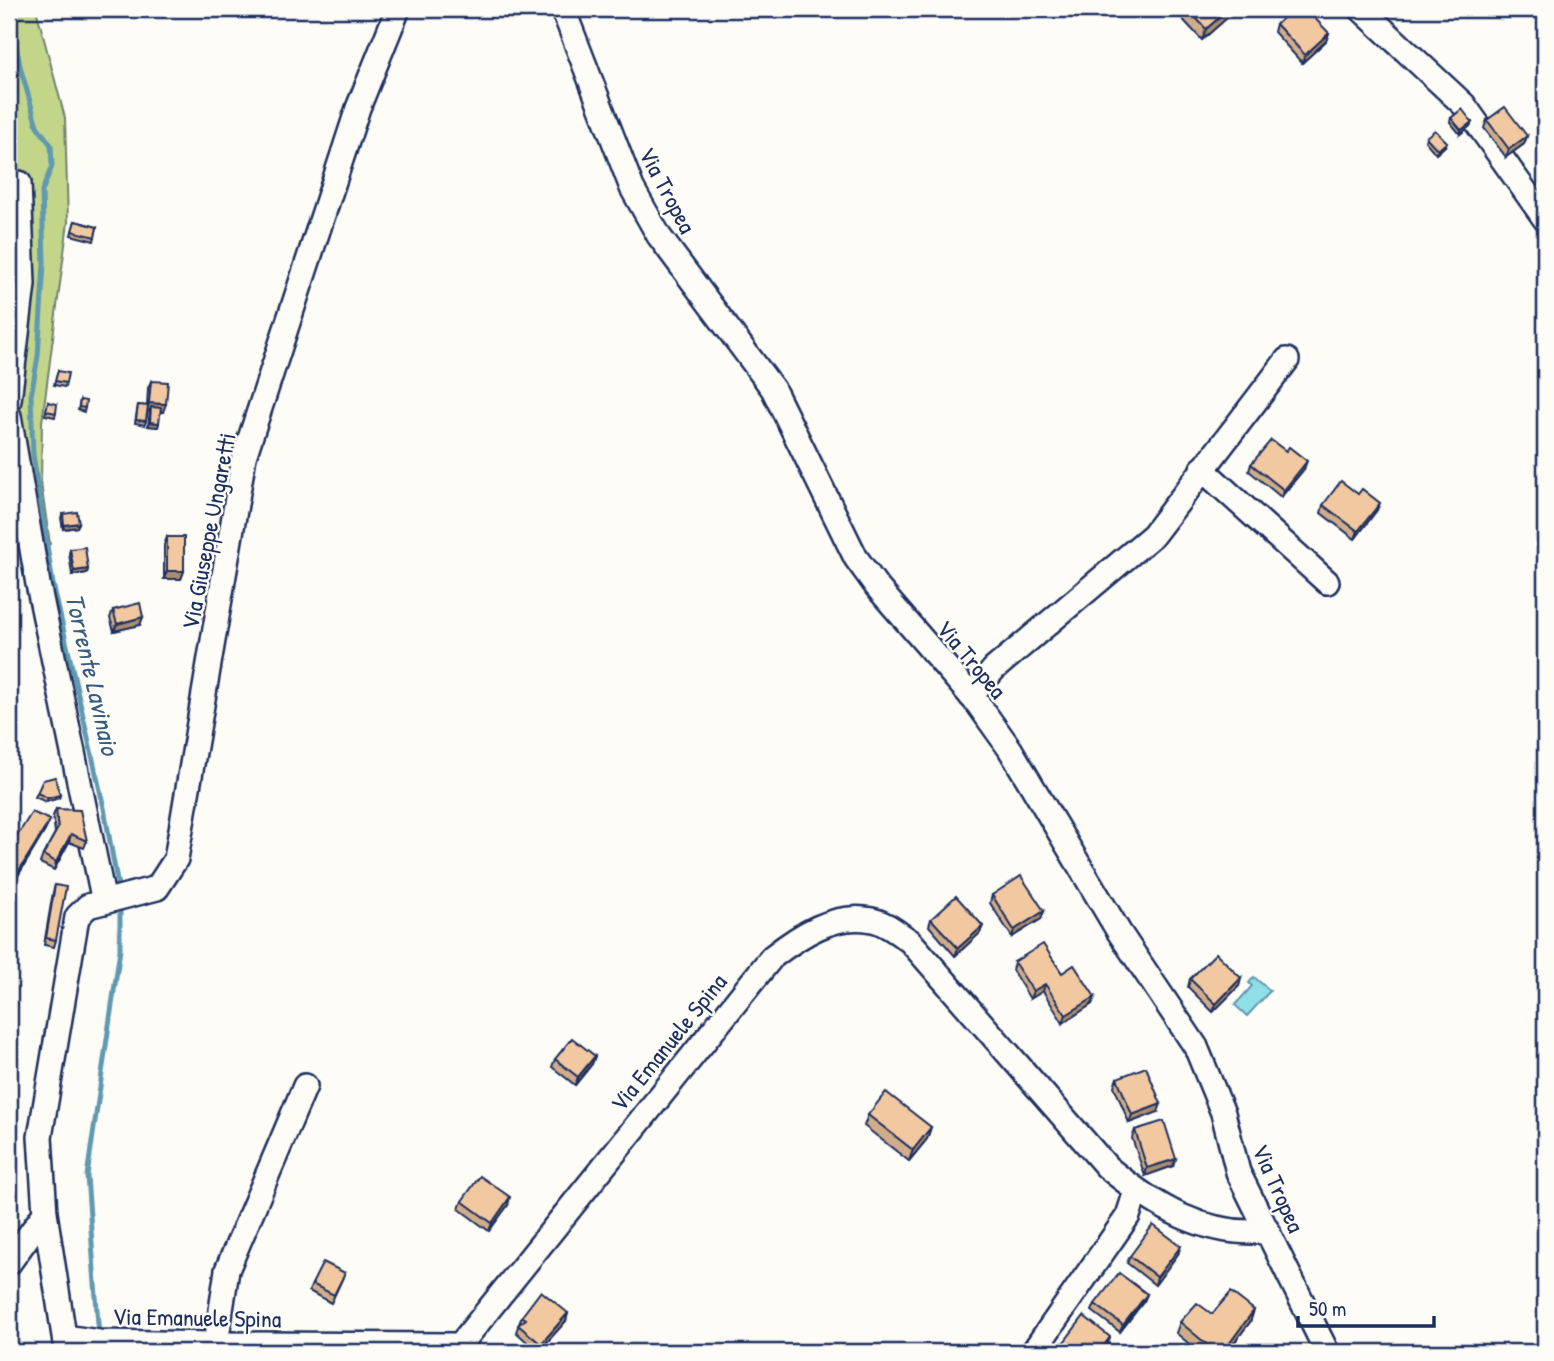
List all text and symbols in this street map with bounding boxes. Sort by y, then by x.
street label: Via Tropea [632,141,704,239]
street label: Via Giuseppe Ungaretti [173,430,243,632]
water label: Torrente Lavinaio [57,590,129,760]
street label: Via Tropea [930,613,1014,705]
street label: Via Emanuele Spina [603,966,733,1118]
street label: Via Tropea [1245,1139,1313,1237]
scale bar [1298,1284,1435,1328]
text: 50 m [1309,1294,1346,1323]
street label: Via Emanuele Spina [112,1300,282,1334]

